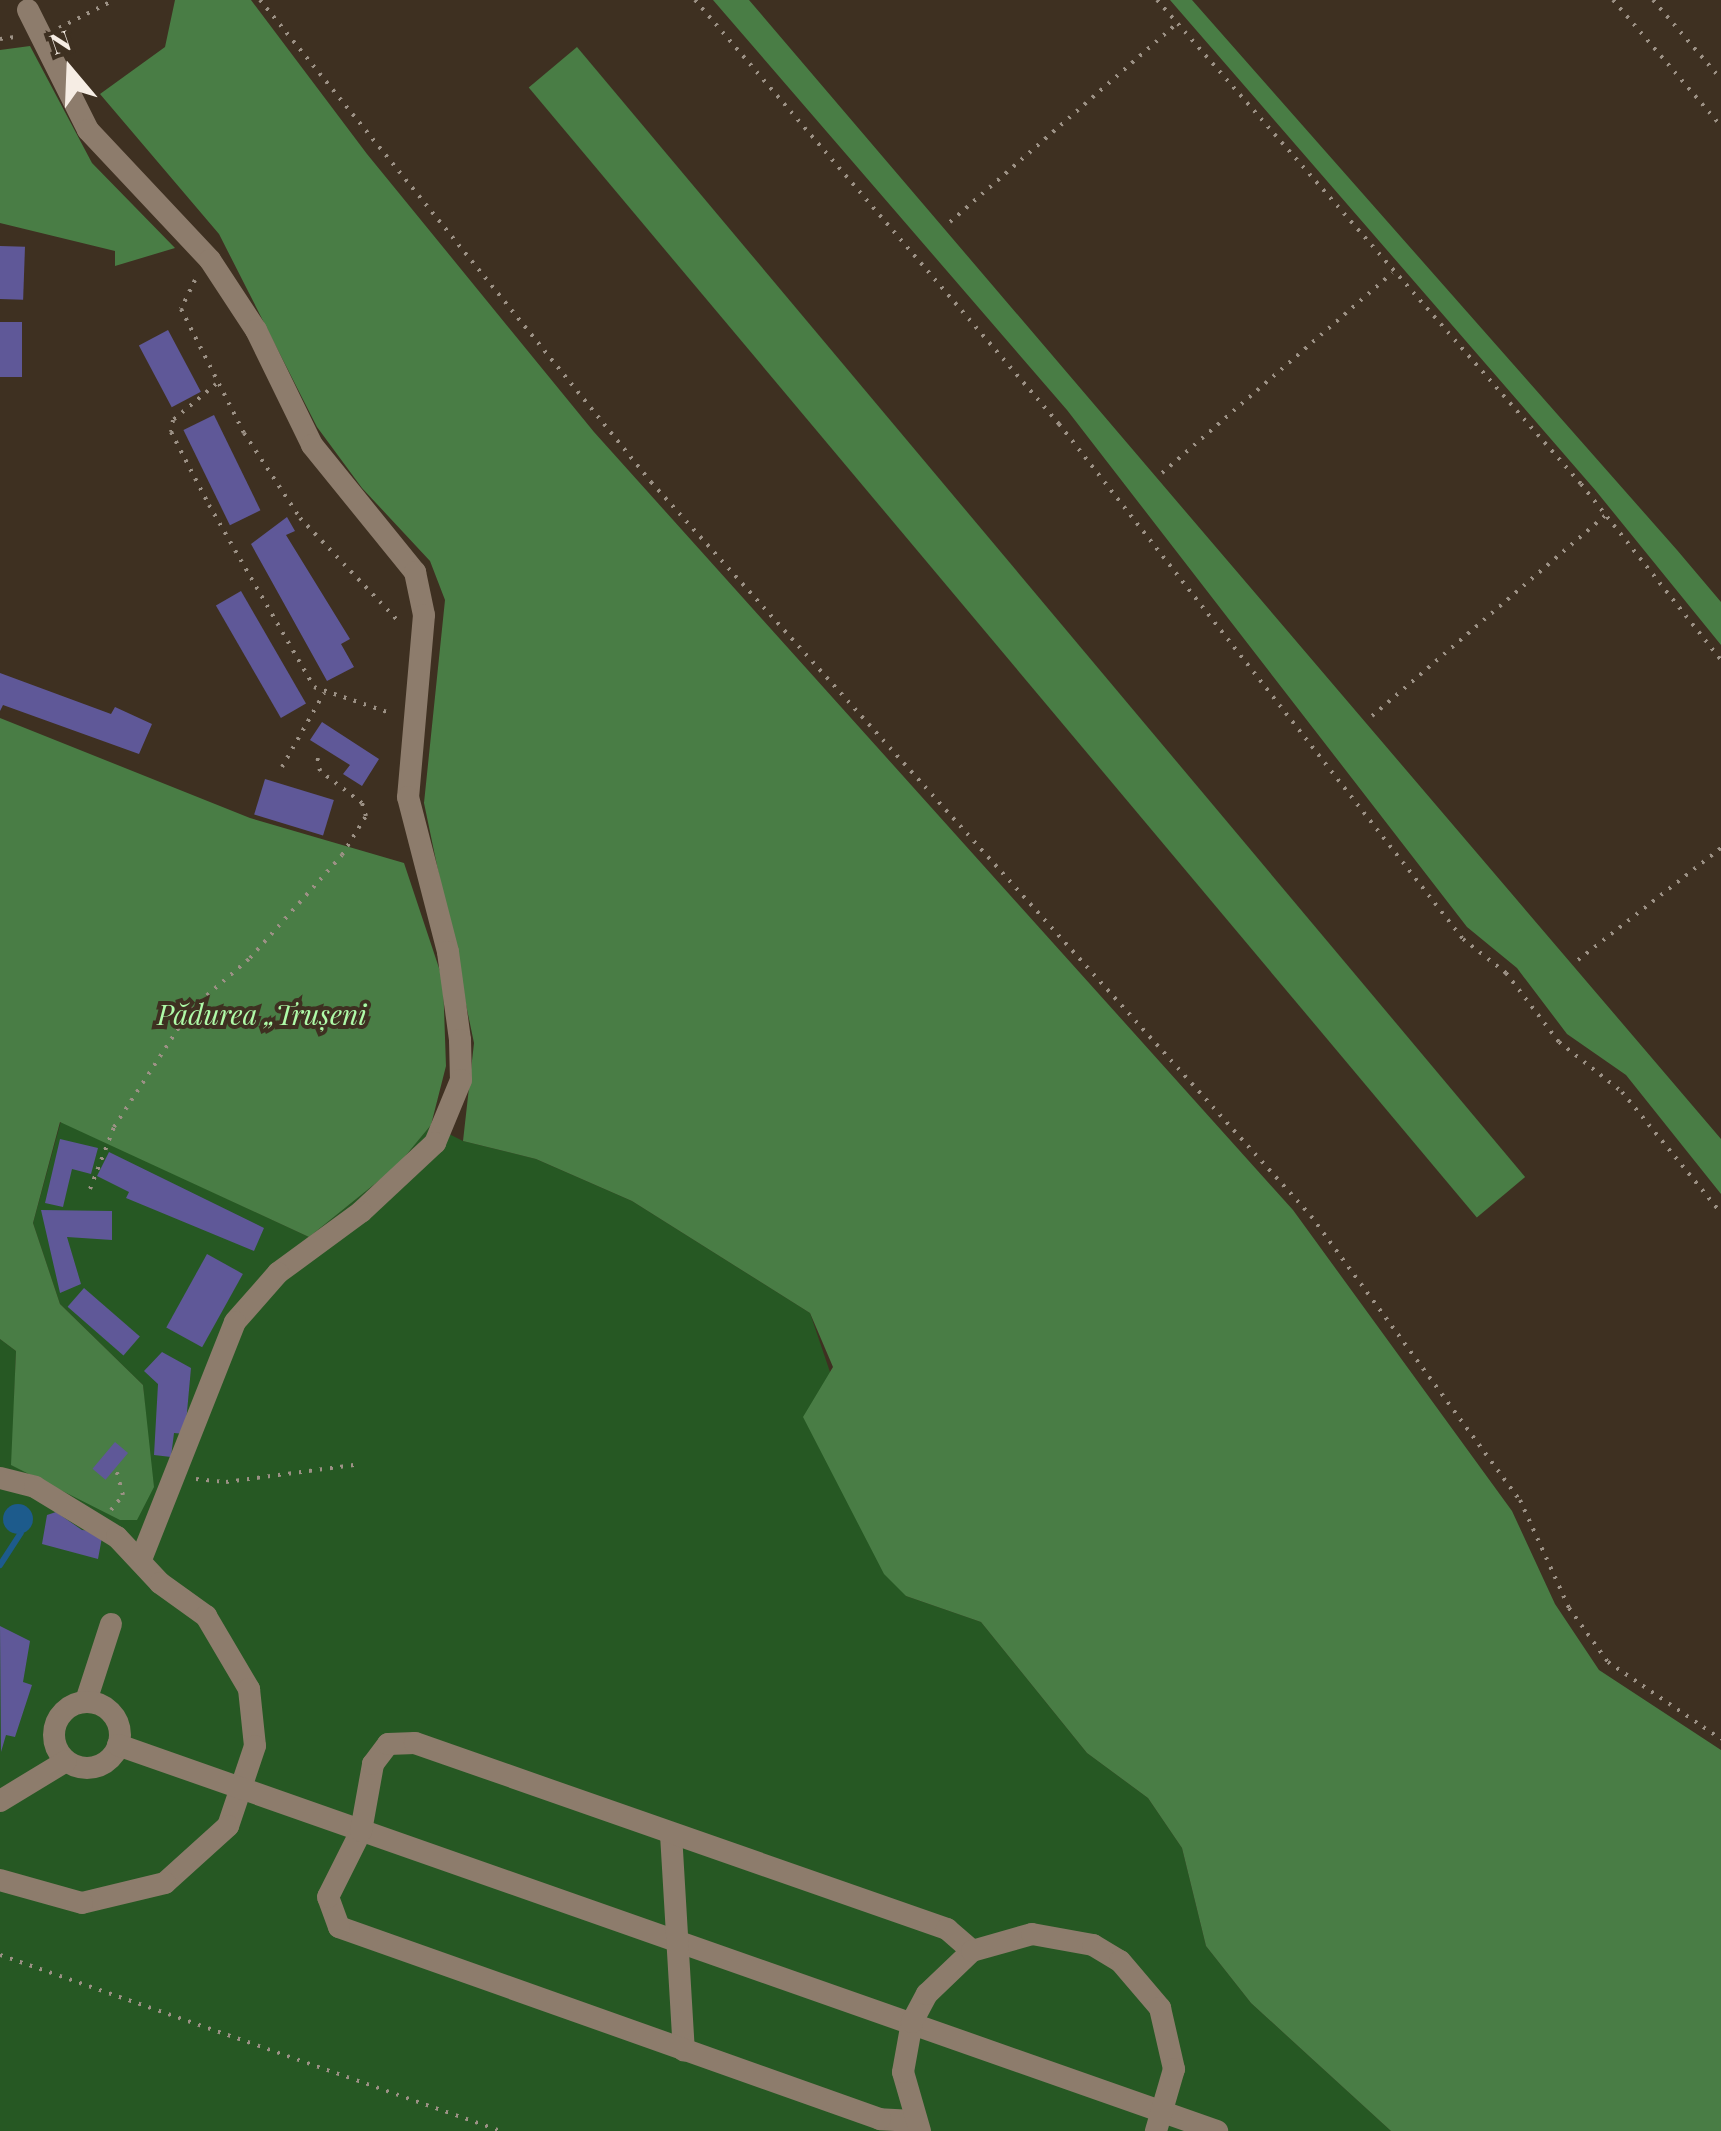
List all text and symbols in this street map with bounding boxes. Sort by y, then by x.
north arrow [20,20,120,120]
text: N [44,20,76,62]
park label: Pădurea „Trușeni [157,997,367,1031]

